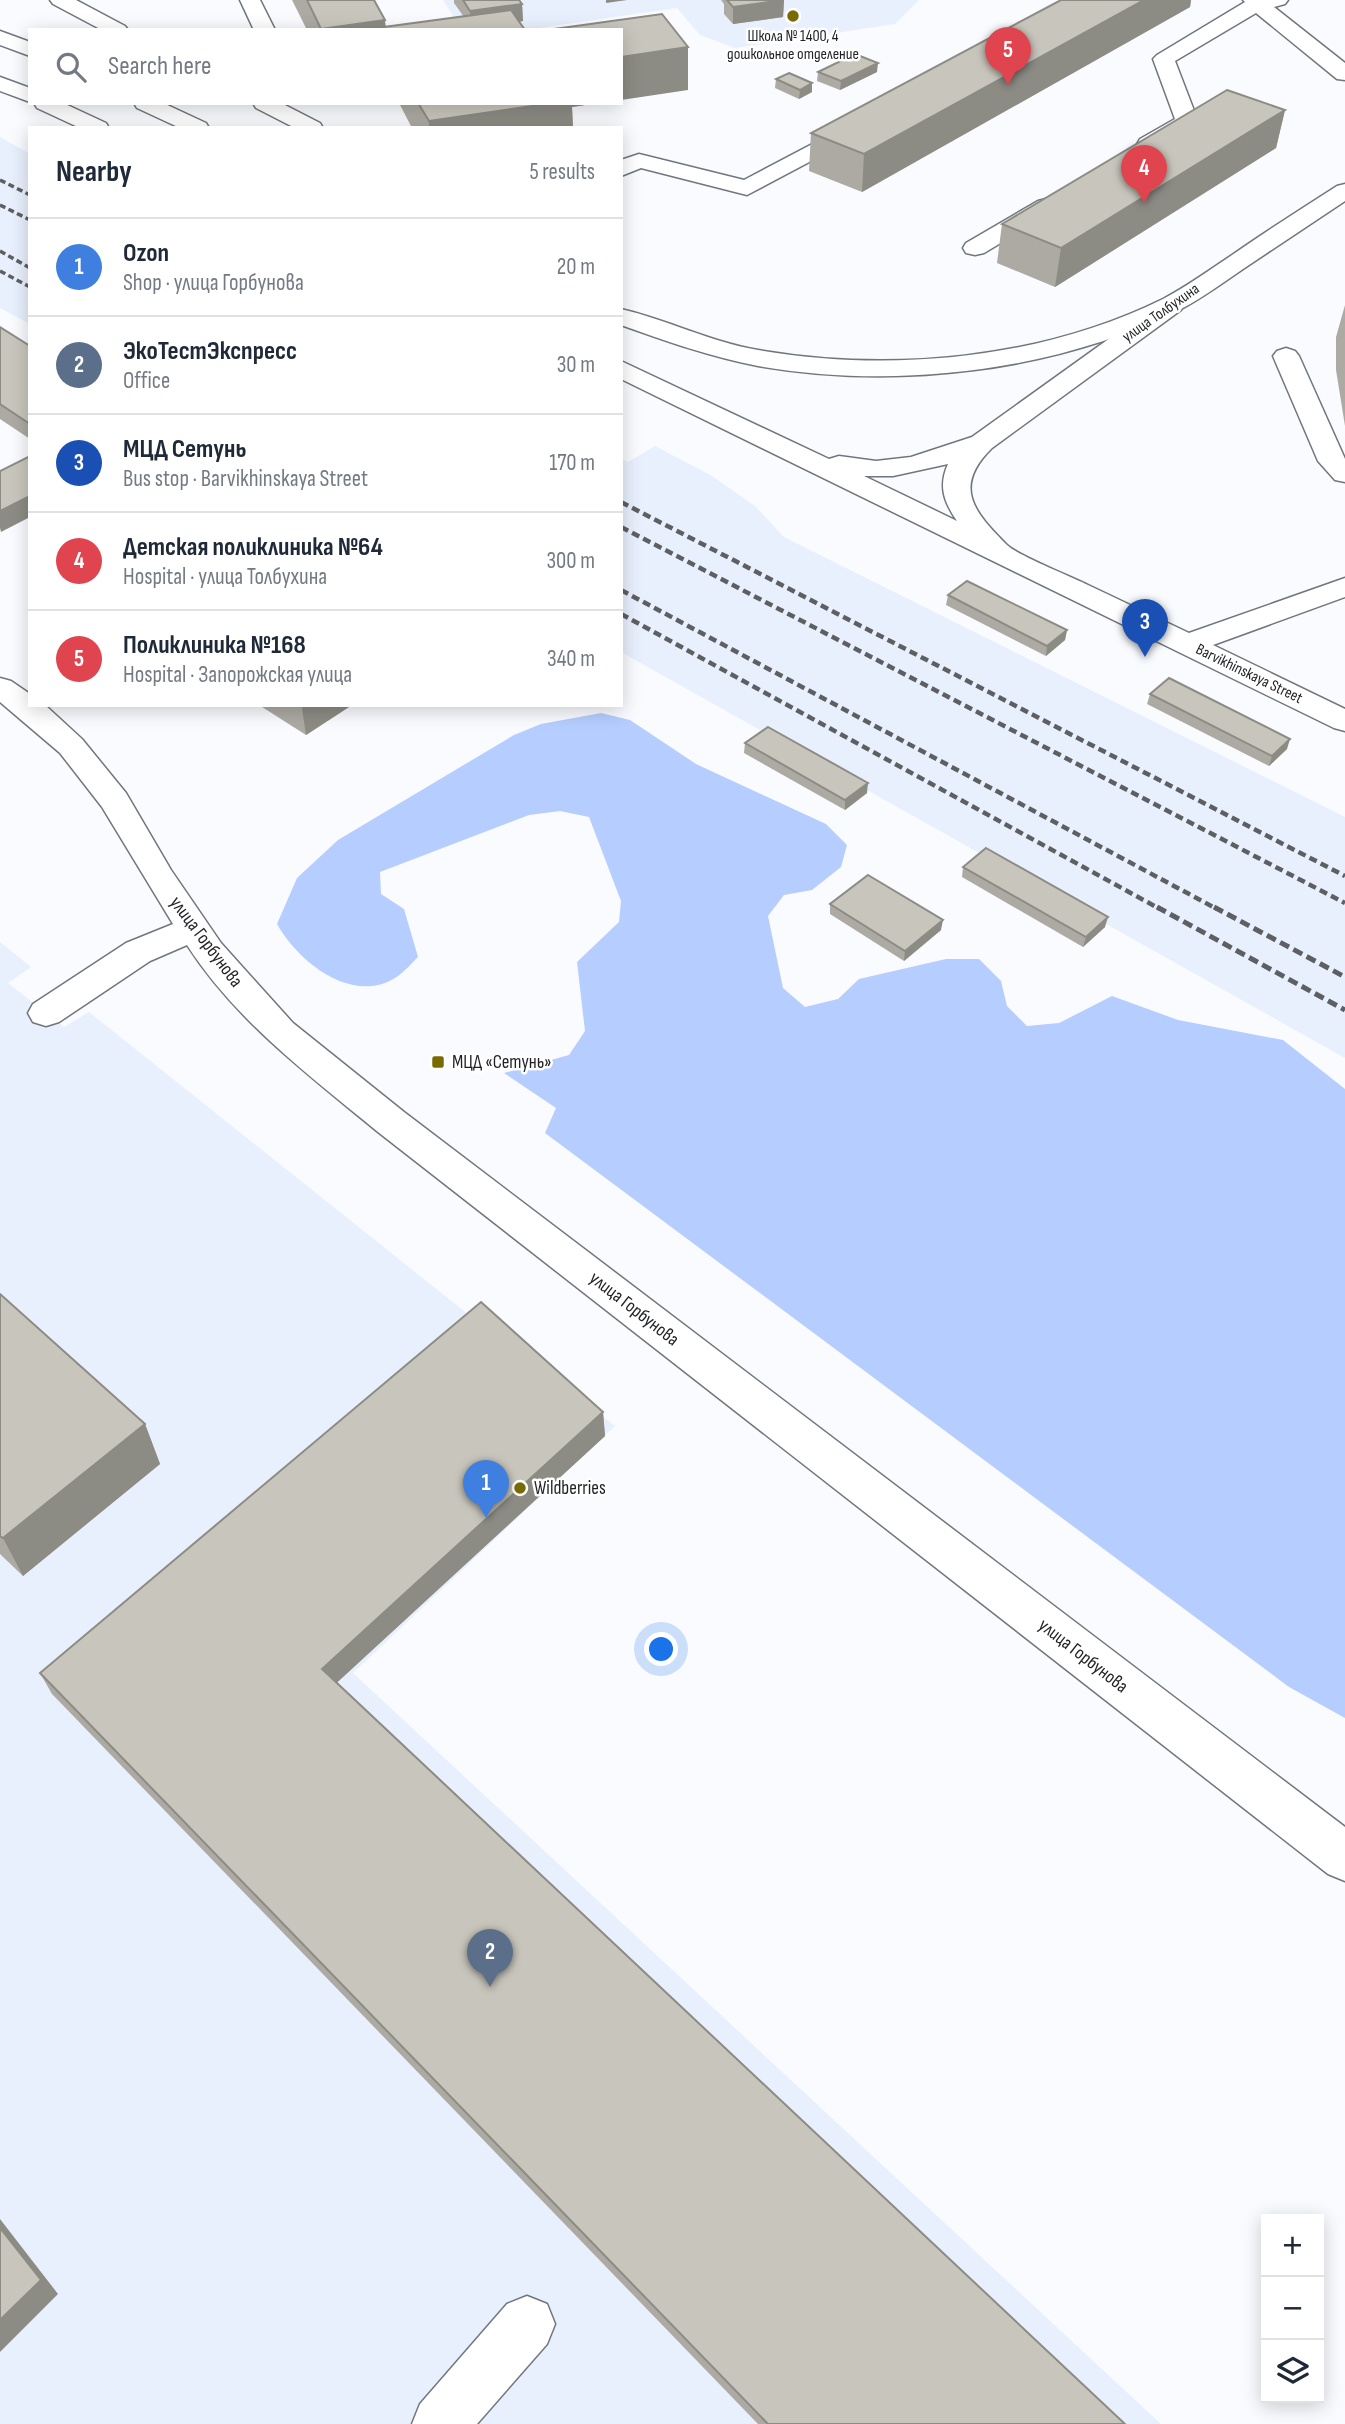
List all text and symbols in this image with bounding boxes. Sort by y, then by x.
marker: Школа № 1400, 4 дошкольное отделение [785,8,801,24]
place label: Школа № 1400, 4 дошкольное отделение [727,27,859,64]
pin: 5 [985,27,1031,85]
search box [28,28,623,105]
icon: search [52,48,90,86]
text: Search here [108,51,211,82]
pin: 4 [1121,145,1167,203]
text: Nearby [56,154,132,190]
text: 5 results [529,158,595,186]
text: Ozon [123,238,169,269]
text: 1 [74,253,84,281]
text: 20 m [557,253,595,281]
text: Shop · улица Горбунова [123,269,304,297]
street label: улица Толбухина [1119,279,1203,347]
text: ЭкоТестЭкспресс [123,336,297,367]
text: 2 [74,351,84,379]
text: 30 m [557,351,595,379]
text: Office [123,367,170,395]
text: МЦД Сетунь [123,434,246,465]
text: 3 [74,449,84,477]
text: 170 m [549,449,595,477]
text: Bus stop · Barvikhinskaya Street [123,465,368,493]
text: Детская поликлиника №64 [123,532,383,563]
text: 4 [74,547,84,575]
text: 300 m [546,547,595,575]
text: Hospital · улица Толбухина [123,563,327,591]
pin: 3 [1122,599,1168,657]
text: Поликлиника №168 [123,630,306,661]
street label: Barvikhinskaya Street [1193,640,1306,708]
text: 5 [74,645,84,673]
text: 340 m [547,645,595,673]
text: Hospital · Запорожская улица [123,661,352,689]
street label: улица Горбунова [164,892,248,992]
place label: МЦД «Сетунь» [452,1051,552,1074]
marker: МЦД «Сетунь» [430,1054,446,1070]
street label: улица Горбунова [585,1267,683,1351]
pin: 1 [463,1460,509,1518]
place label: Wildberries [534,1477,606,1500]
marker: Wildberries [512,1480,528,1496]
street label: улица Горбунова [1034,1614,1132,1698]
your location [644,1632,678,1666]
pin: 2 [467,1929,513,1987]
map controls [1261,2214,1324,2403]
button: + [1261,2214,1324,2277]
button: − [1261,2277,1324,2340]
button: layers [1261,2340,1324,2403]

